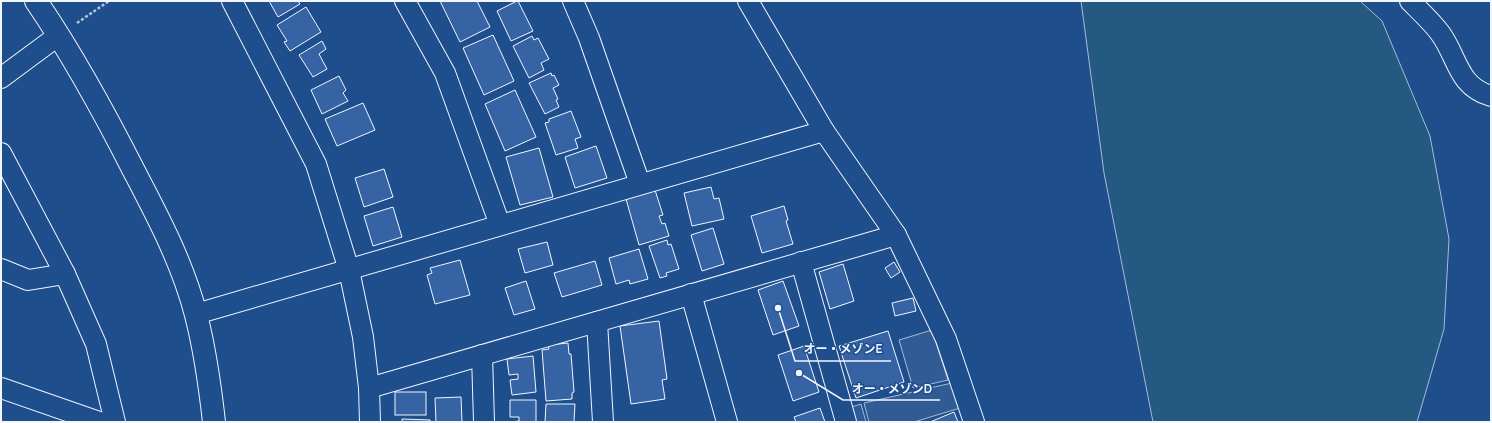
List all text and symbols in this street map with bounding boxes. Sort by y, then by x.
callout: オー・メゾンE [795,337,891,361]
text: オー・メゾンE [803,340,883,357]
callout: オー・メゾンD [843,376,940,400]
text: オー・メゾンD [852,380,932,397]

